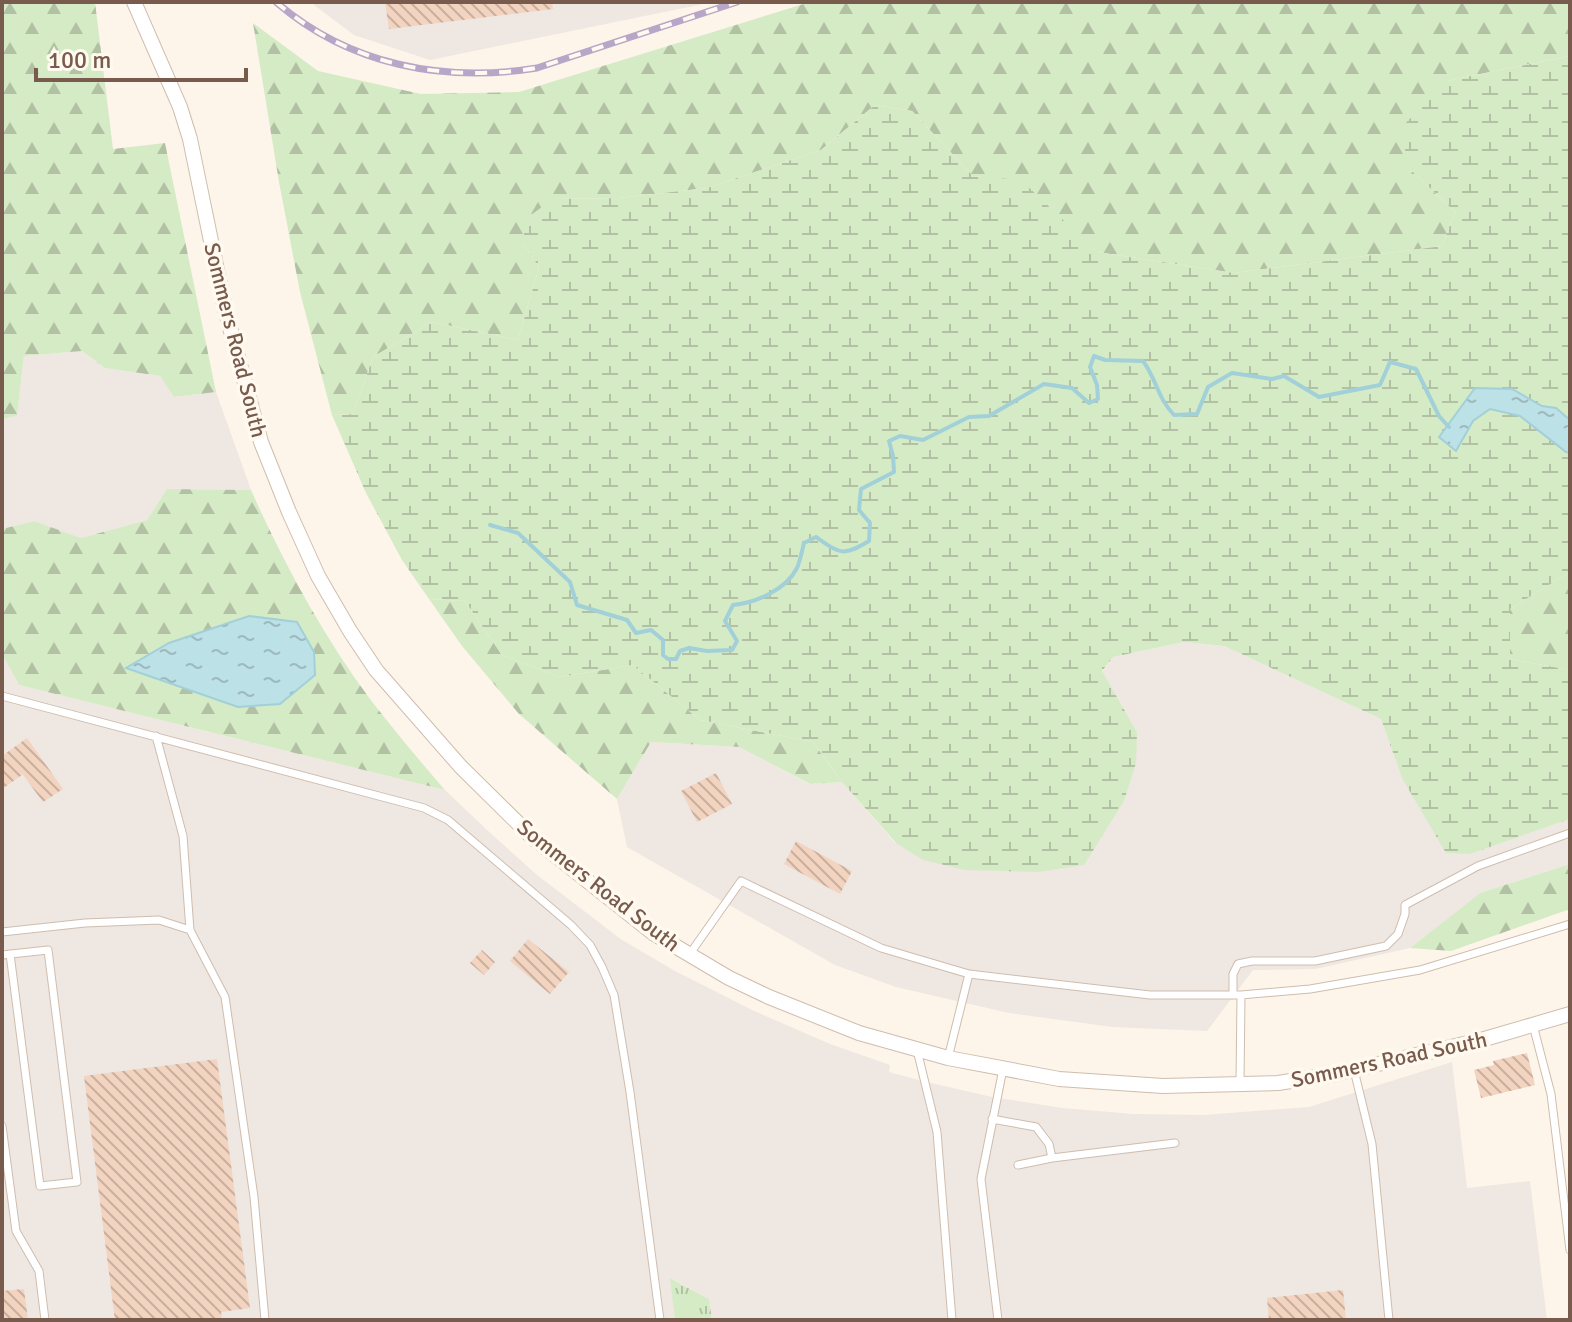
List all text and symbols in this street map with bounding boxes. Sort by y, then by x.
scale bar [36,32,246,82]
text: 100 m [48,45,111,75]
street label: Sommers Road South [198,240,273,440]
street label: Sommers Road South [512,813,686,957]
street label: Sommers Road South [1289,1026,1490,1093]

